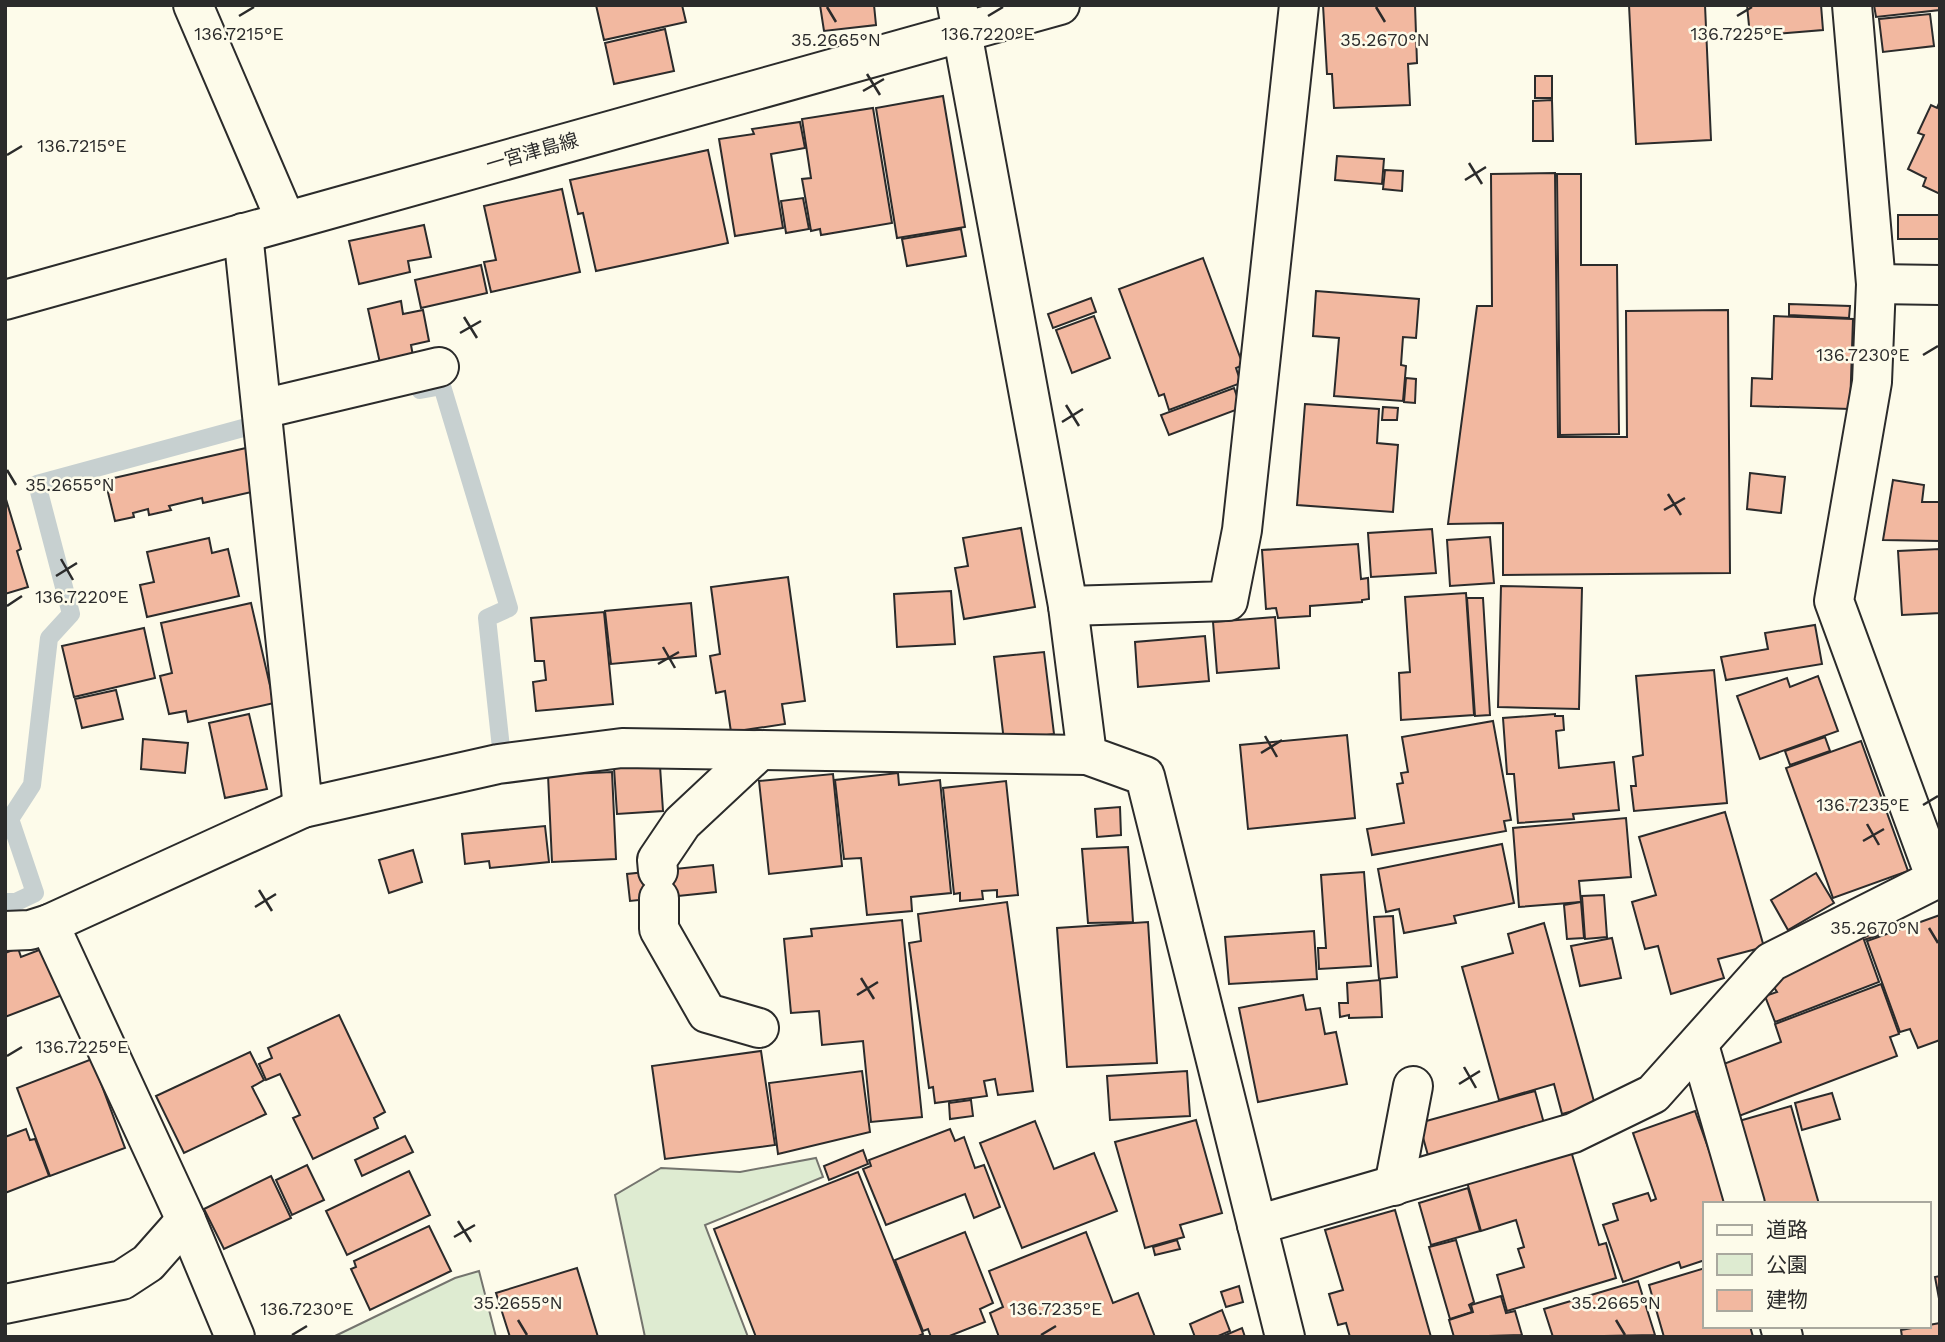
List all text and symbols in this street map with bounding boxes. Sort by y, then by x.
text: 136.7215°E [194,23,284,44]
text: 136.7220°E [941,23,1035,44]
text: 136.7225°E [1690,23,1784,44]
text: 35.2665°N [791,29,881,50]
text: 35.2670°N [1340,29,1430,50]
street label: 一宮津島線 [483,128,581,176]
text: 136.7215°E [37,135,127,156]
text: 136.7230°E [1816,344,1910,365]
text: 35.2655°N [25,474,115,495]
text: 136.7220°E [35,586,129,607]
text: 136.7235°E [1816,794,1910,815]
text: 35.2670°N [1830,917,1920,938]
text: 136.7225°E [35,1036,129,1057]
legend [1703,1202,1931,1328]
text: 道路 [1766,1217,1808,1242]
text: 公園 [1766,1252,1808,1277]
text: 建物 [1766,1287,1808,1312]
text: 35.2655°N [473,1292,563,1313]
text: 35.2665°N [1571,1292,1661,1313]
text: 136.7230°E [260,1298,354,1319]
text: 136.7235°E [1009,1298,1103,1319]

